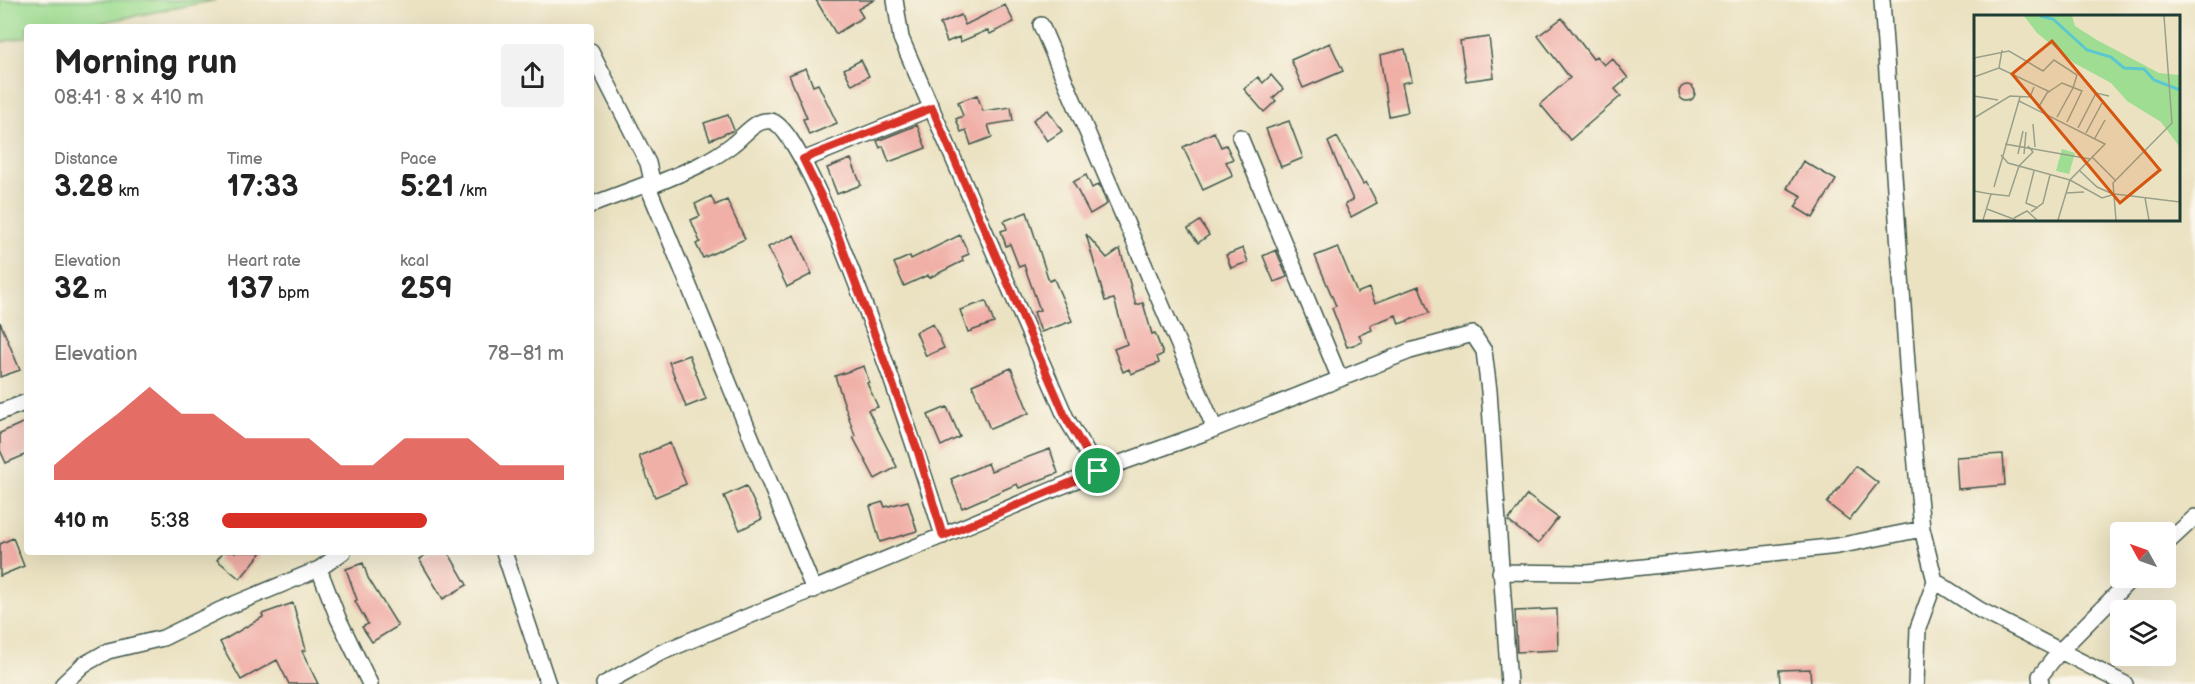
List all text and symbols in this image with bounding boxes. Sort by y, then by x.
inset map [1974,15,2180,220]
text: Morning run [54,43,237,83]
button: share [501,44,564,107]
text: 08:41 · 8 × 410 m [54,86,204,110]
text: Distance [54,150,118,169]
text: Time [227,150,262,169]
text: Pace [400,150,436,169]
text: 3.28 [54,169,114,205]
text: 17:33 [227,169,298,205]
text: 5:21 [400,169,454,205]
text: km [114,182,140,201]
text: /km [454,182,487,201]
text: Elevation [54,252,121,271]
text: Heart rate [227,252,301,271]
text: kcal [400,252,429,271]
text: 32 [54,271,90,307]
text: 137 [227,271,274,307]
text: 259 [400,271,453,307]
text: m [90,284,107,303]
text: bpm [274,284,310,303]
text: Elevation [54,342,137,366]
text: 78–81 m [488,342,564,366]
pin [1072,445,1123,496]
icon: arrive [1081,454,1114,487]
text: 410 m [54,509,109,533]
text: 5:38 [150,509,189,533]
north arrow [2110,522,2176,588]
map controls [2110,522,2176,666]
button: layers [2110,600,2176,666]

